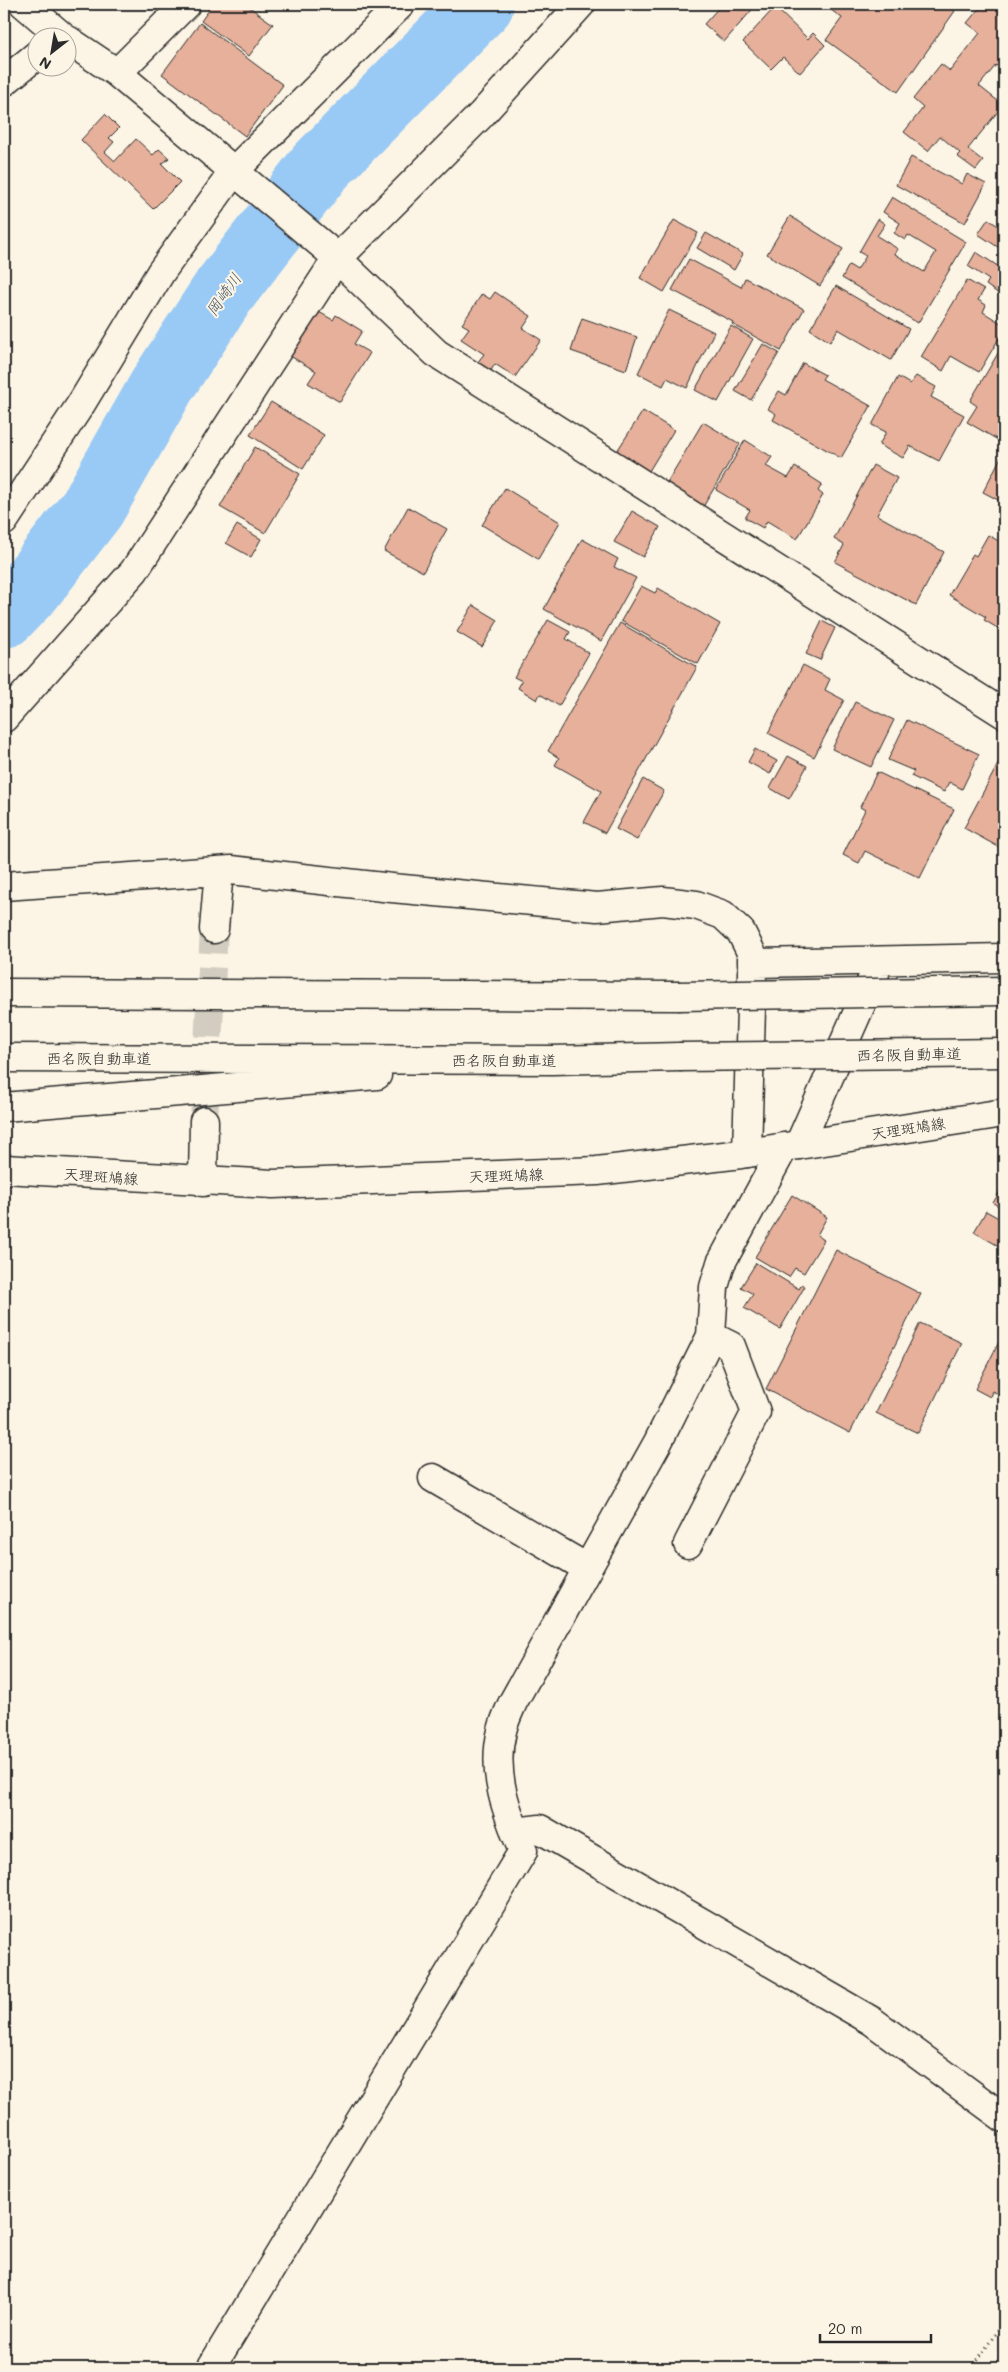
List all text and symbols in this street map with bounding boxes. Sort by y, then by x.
north arrow [28,28,78,78]
text: N [36,53,55,74]
water label: 岡崎川 [201,268,245,320]
street label: 西名阪自動車道 [856,1043,962,1065]
street label: 西名阪自動車道 [46,1048,152,1068]
street label: 西名阪自動車道 [451,1050,557,1070]
street label: 天理斑鳩線 [869,1112,947,1144]
street label: 天理斑鳩線 [63,1163,139,1189]
street label: 天理斑鳩線 [468,1164,544,1186]
scale bar [820,2312,932,2344]
text: 20 m [828,2318,862,2338]

